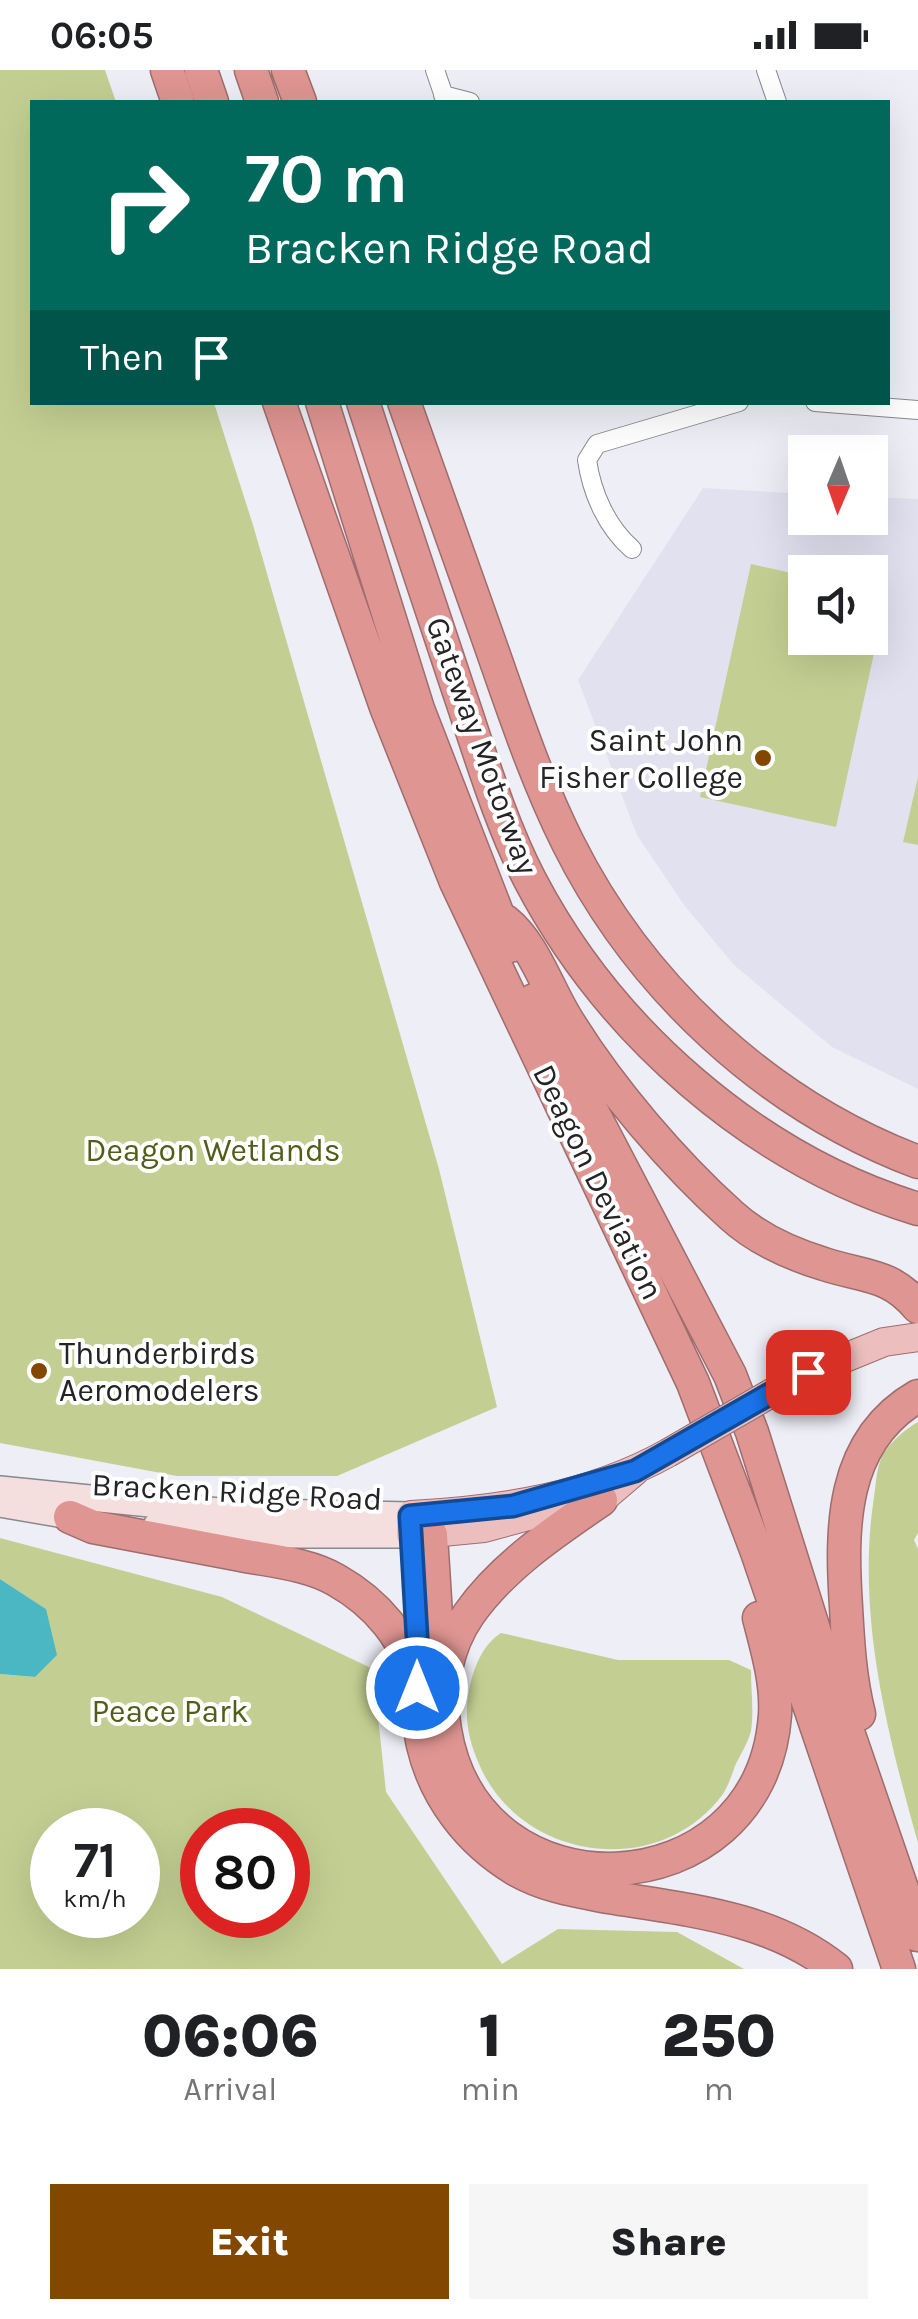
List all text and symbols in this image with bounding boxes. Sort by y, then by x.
text: 06:05 [50,13,154,58]
text: 70 m [245,138,408,220]
icon: right [80,140,210,270]
text: Bracken Ridge Road [245,222,654,274]
icon: arrive [184,330,239,385]
text: Then [80,335,164,380]
north arrow [788,435,888,535]
map controls [788,435,888,655]
button: sound [788,555,888,655]
street label: Gateway Motorway [418,612,546,880]
place label: Saint John Fisher College [539,722,743,796]
marker: Saint John Fisher College [752,747,774,769]
street label: Deagon Deviation [525,1058,671,1306]
park label: Deagon Wetlands [85,1132,341,1169]
pin [766,1330,851,1415]
place label: Thunderbirds Aeromodelers [59,1335,259,1409]
icon: arrive [781,1345,836,1400]
marker: Thunderbirds Aeromodelers [28,1360,50,1382]
street label: Bracken Ridge Road [91,1466,383,1518]
position arrow [365,1636,469,1740]
park label: Peace Park [91,1693,249,1730]
speed limit sign: 80 [180,1808,310,1938]
text: 71 [74,1831,116,1890]
text: km/h [63,1884,127,1913]
text: 06:06 [142,2001,319,2071]
text: 1 [479,2001,502,2071]
text: 250 [662,2001,776,2071]
text: Arrival [184,2071,277,2108]
text: min [461,2071,520,2108]
text: m [704,2071,734,2108]
button: Exit [50,2184,449,2299]
button: Share [469,2184,868,2299]

